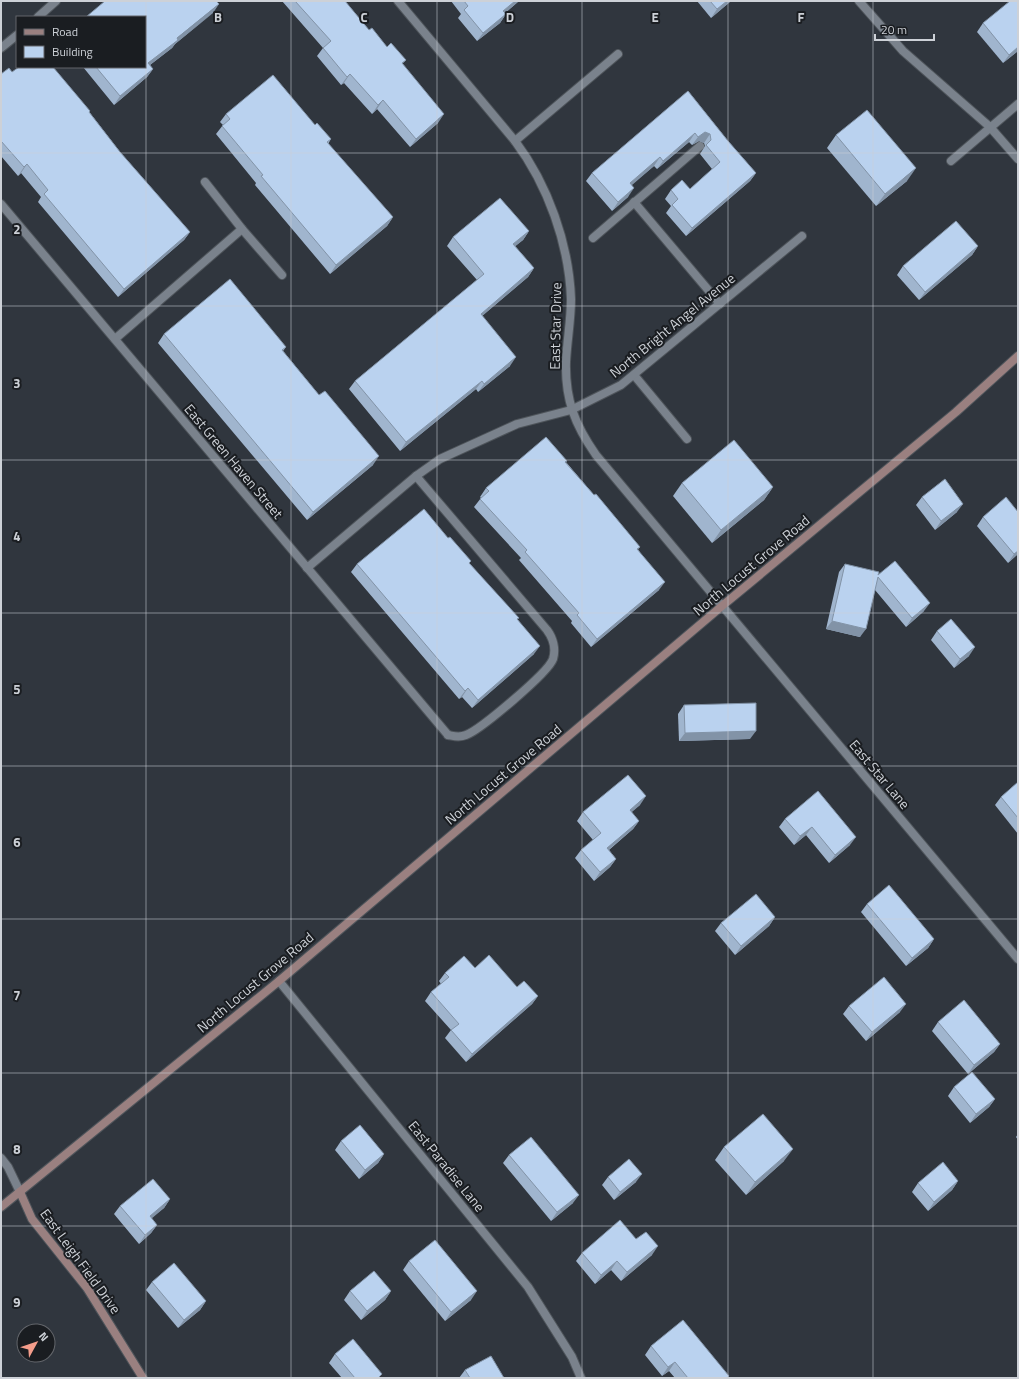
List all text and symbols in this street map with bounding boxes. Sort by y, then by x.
text: B [214,7,222,27]
text: C [360,7,368,27]
text: D [506,7,514,27]
text: E [651,7,659,27]
text: F [798,7,805,27]
legend [16,16,146,68]
scale bar [875,16,934,42]
text: 20 m [881,20,907,39]
text: Road [52,22,78,41]
text: Building [52,42,93,61]
text: 2 [13,219,21,239]
street label: North Bright Angel Avenue [605,268,739,382]
street label: East Star Drive [544,282,566,370]
text: 3 [13,373,21,393]
street label: East Green Haven Street [180,399,288,523]
street label: North Locust Grove Road [688,510,814,620]
text: 4 [13,526,21,546]
text: 5 [13,679,21,699]
street label: North Locust Grove Road [440,719,566,829]
street label: East Star Lane [845,735,915,813]
text: 6 [13,832,21,852]
street label: North Locust Grove Road [192,927,318,1037]
text: 7 [13,985,21,1005]
street label: East Paradise Lane [404,1116,490,1216]
text: 8 [13,1139,21,1159]
street label: East Leigh Field Drive [36,1204,126,1318]
text: 9 [13,1292,21,1312]
north arrow [16,1323,56,1363]
text: N [35,1329,52,1345]

